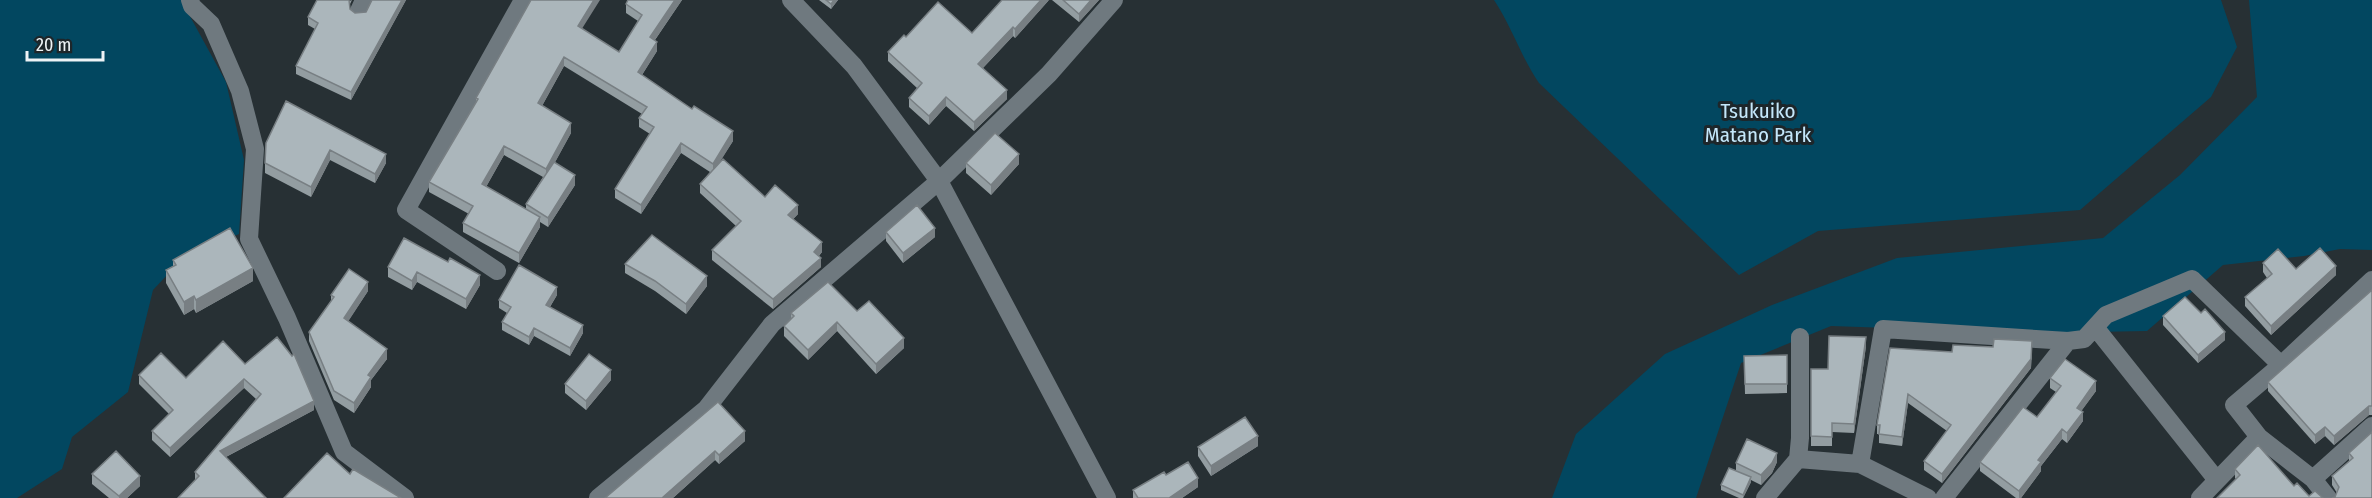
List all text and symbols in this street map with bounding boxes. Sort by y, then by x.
scale bar [27,24,104,62]
text: 20 m [36,34,71,56]
park label: Tsukuiko Matano Park [1705,98,1811,148]

